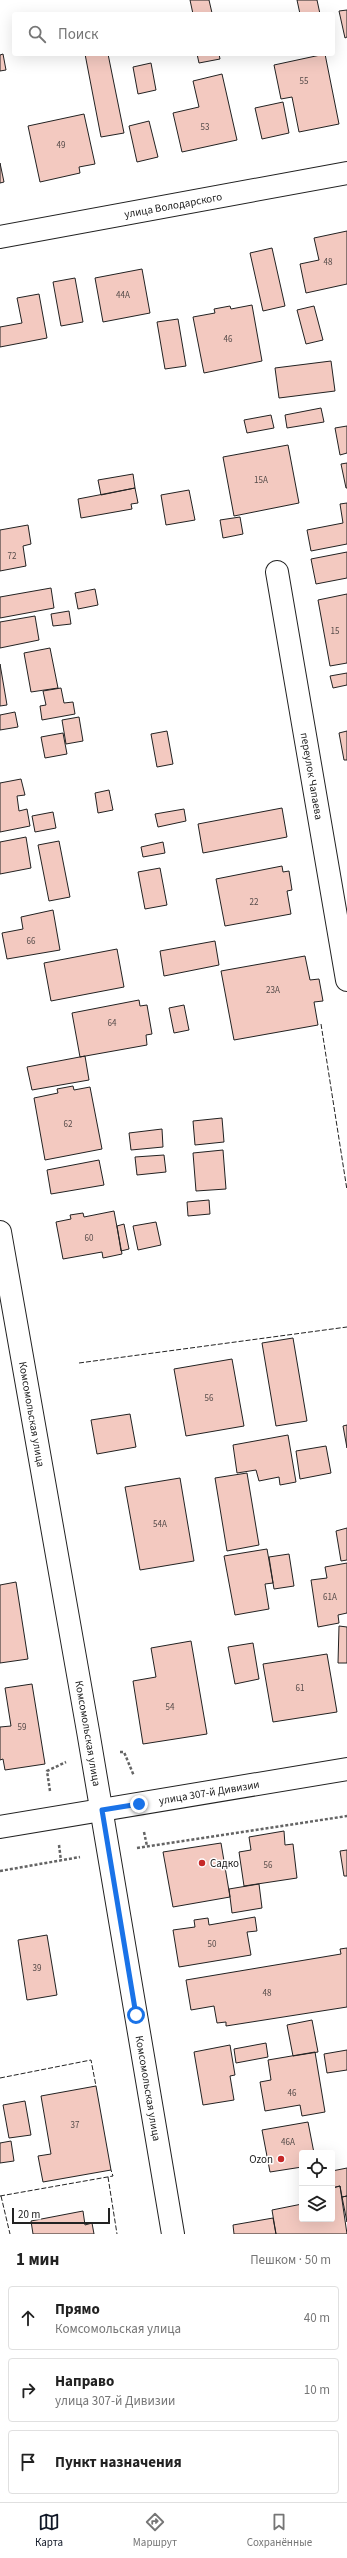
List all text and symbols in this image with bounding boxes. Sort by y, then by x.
search box [12,12,335,56]
icon: search [26,23,48,45]
text: Поиск [58,24,99,45]
house number: 55 [300,75,309,88]
house number: 53 [201,121,210,134]
house number: 49 [57,139,66,152]
street label: улица Володарского [123,189,223,221]
house number: 48 [324,256,333,269]
house number: 44А [116,289,130,302]
house number: 46 [224,333,233,346]
house number: 15А [254,474,268,487]
house number: 72 [8,550,17,563]
house number: 15 [331,625,340,638]
street label: переулок Чапаева [297,731,327,821]
house number: 22 [250,896,259,909]
house number: 66 [27,935,36,948]
house number: 23А [266,984,280,997]
house number: 64 [108,1017,117,1030]
house number: 62 [64,1118,73,1131]
house number: 60 [85,1232,94,1245]
street label: Комсомольская улица [15,1360,49,1468]
house number: 56 [205,1392,214,1405]
house number: 54А [153,1518,167,1531]
house number: 61А [323,1591,337,1604]
street label: Комсомольская улица [72,1679,105,1787]
house number: 61 [296,1682,304,1695]
house number: 54 [166,1701,175,1714]
house number: 59 [18,1721,27,1734]
street label: улица 307-й Дивизии [158,1776,261,1808]
route end [130,1795,148,1813]
place label: Садко [210,1856,239,1871]
marker: Садко [197,1858,207,1868]
house number: 56 [264,1859,273,1872]
house number: 50 [208,1938,217,1951]
house number: 39 [33,1962,42,1975]
house number: 48 [263,1987,272,2000]
route start [127,2006,145,2024]
street label: Комсомольская улица [132,2034,165,2142]
house number: 46 [288,2087,297,2100]
house number: 37 [71,2119,80,2132]
house number: 46А [281,2136,295,2149]
map controls [299,2150,335,2222]
button: locate [299,2150,335,2186]
place label: Ozon [249,2152,273,2167]
marker: Ozon [276,2154,286,2164]
button: layers [299,2186,335,2222]
scale bar [12,2206,110,2225]
text: 20 m [18,2207,40,2222]
text: 1 мин [16,2248,59,2272]
text: Пешком · 50 m [250,2251,331,2269]
text: Прямо [55,2299,100,2320]
icon: ahead [17,2307,39,2329]
text: 40 m [304,2309,330,2327]
text: Комсомольская улица [55,2320,181,2338]
text: Направо [55,2371,114,2392]
icon: right [17,2379,39,2401]
text: 10 m [304,2381,330,2399]
text: улица 307-й Дивизии [55,2392,175,2410]
icon: arrive [17,2451,39,2473]
text: Пункт назначения [55,2452,182,2473]
tab: Карта [35,2511,63,2550]
tab: Маршрут [133,2511,177,2550]
tab: Сохранённые [247,2511,312,2550]

